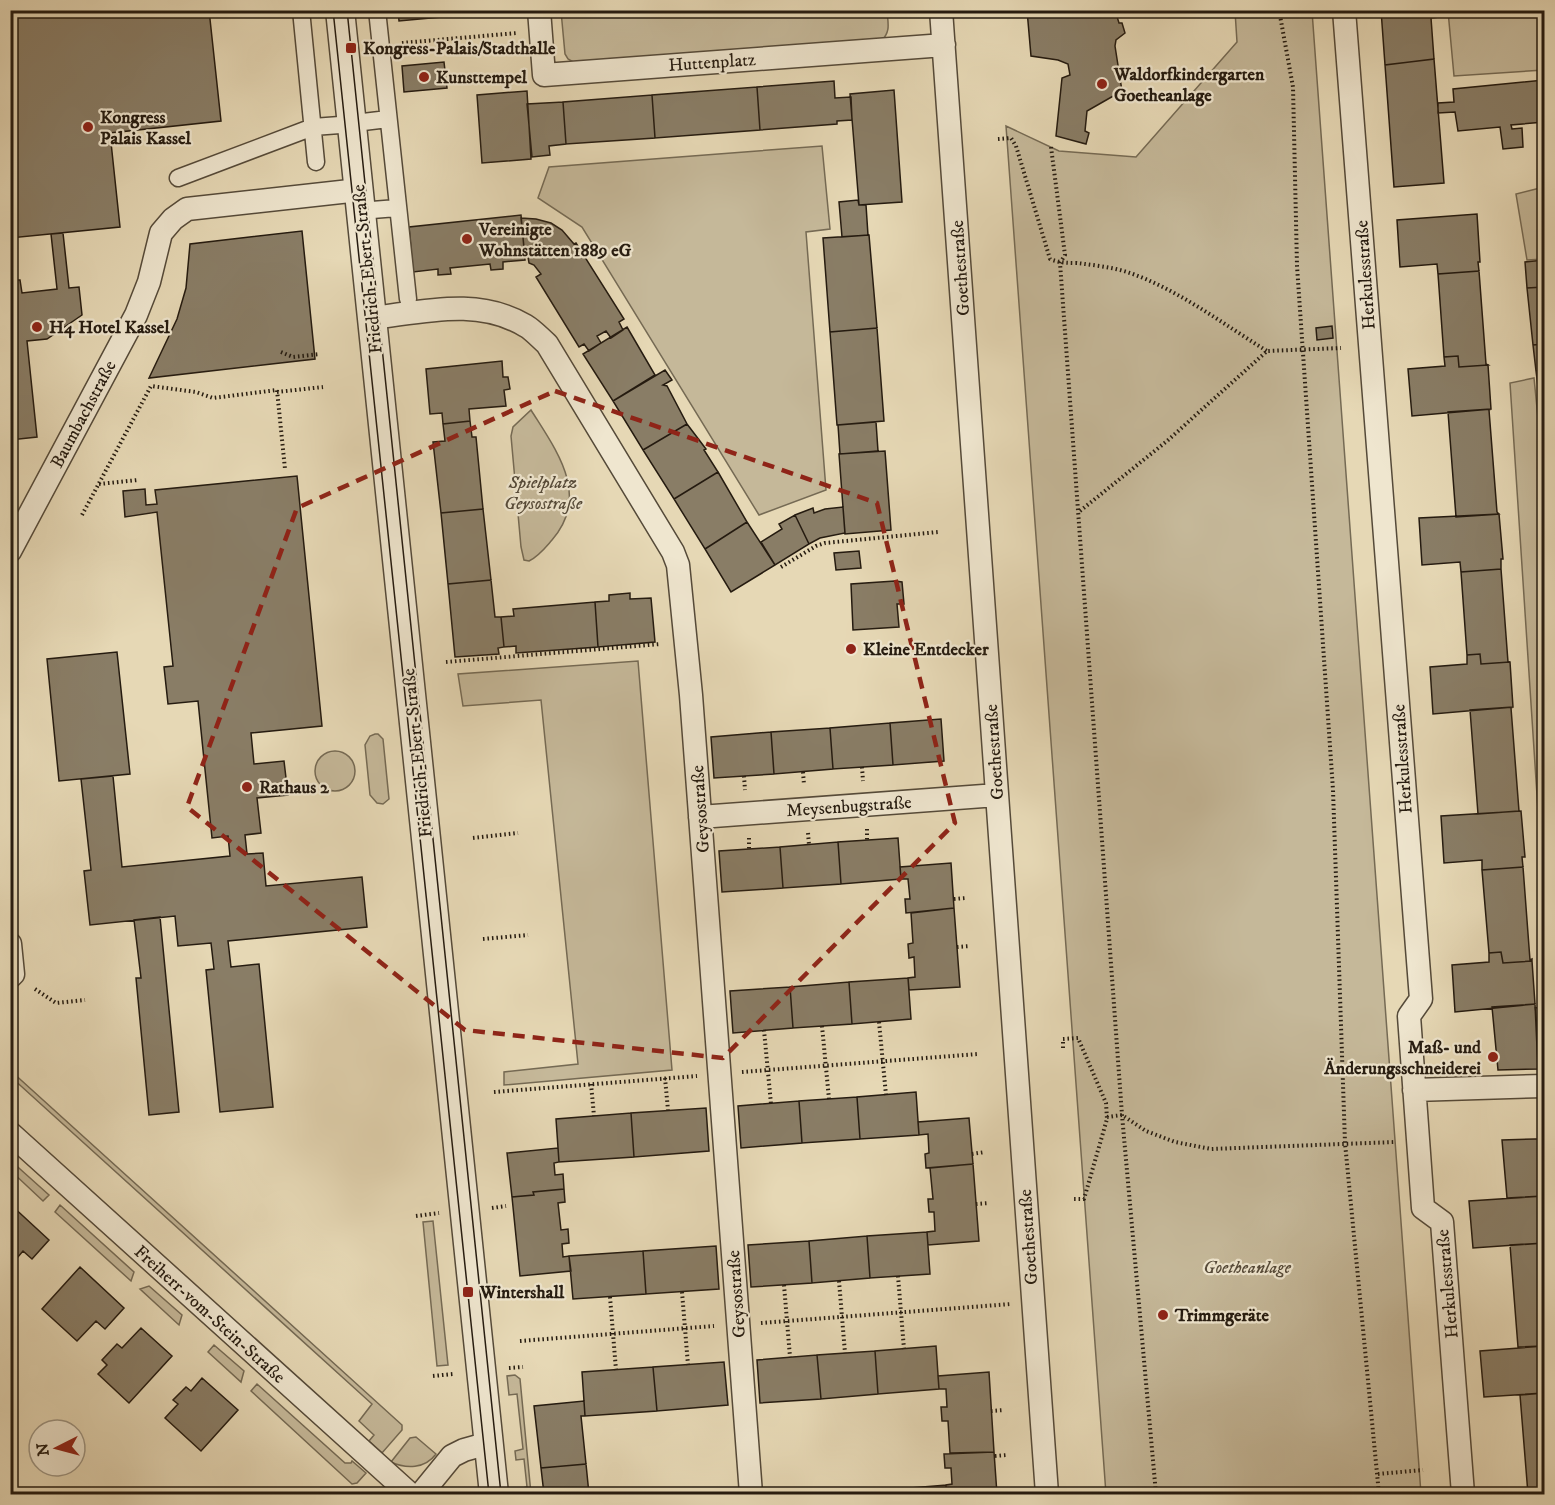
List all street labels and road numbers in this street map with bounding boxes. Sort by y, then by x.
street label: Huttenplatz [668,49,757,77]
street label: Friedrich-Ebert-Straße [348,183,388,355]
street label: Goethestraße [947,219,975,317]
street label: Herkulesstraße [1351,219,1381,330]
street label: Baumbachstraße [46,357,122,472]
street label: Friedrich-Ebert-Straße [398,667,438,839]
street label: Goethestraße [981,703,1009,801]
street label: Herkulesstraße [1388,703,1418,814]
street label: Geysostraße [687,764,715,853]
street label: Meysenbugstraße [786,792,912,822]
street label: Goethestraße [1015,1188,1043,1286]
street label: Herkulesstraße [1432,1228,1464,1340]
street label: Freiherr-vom-Stein-Straße [129,1241,289,1388]
street label: Geysostraße [723,1249,751,1338]

